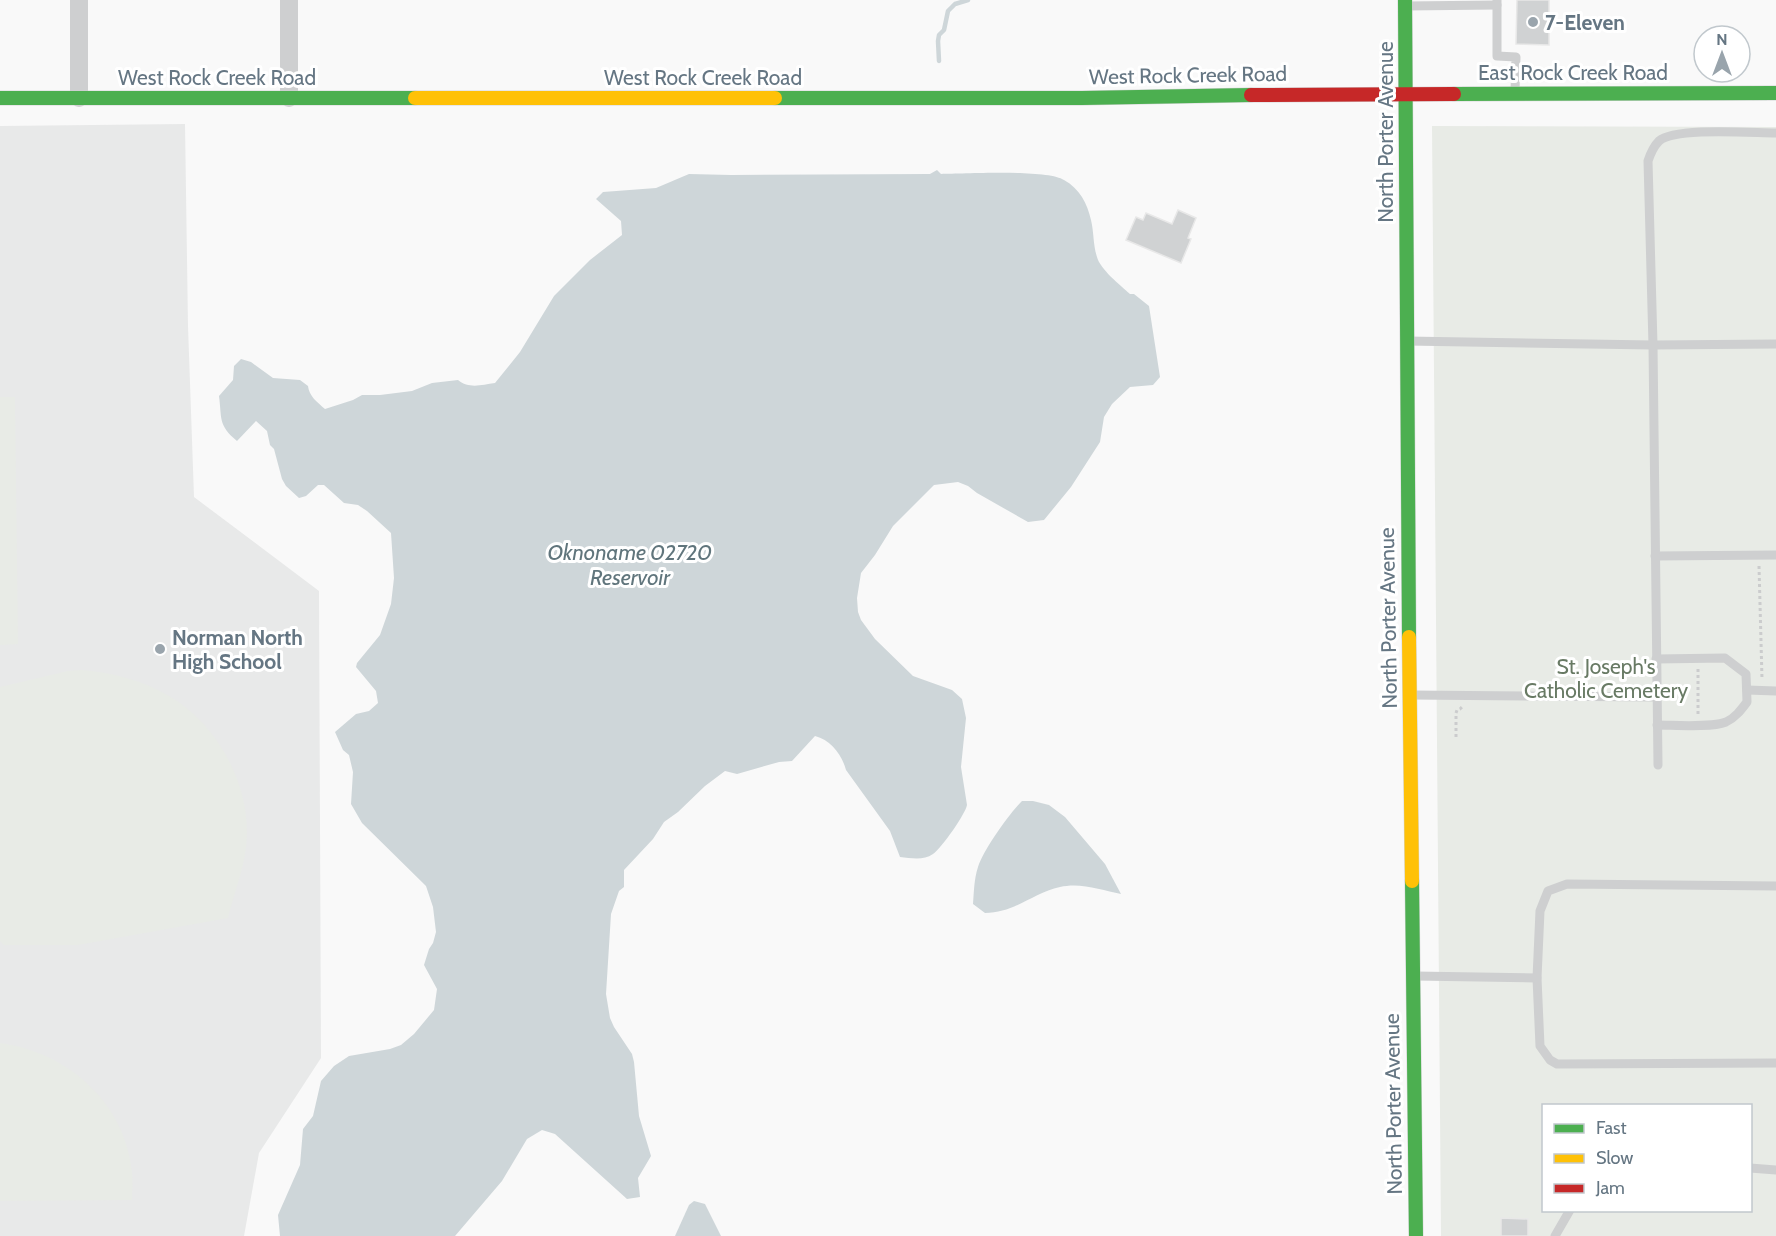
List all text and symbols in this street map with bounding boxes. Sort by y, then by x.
place label: 7-Eleven [1545,10,1625,35]
marker: 7-Eleven [1526,15,1540,29]
north arrow [1692,24,1752,84]
text: N [1716,30,1728,49]
street label: North Porter Avenue [1373,41,1398,223]
street label: East Rock Creek Road [1478,60,1668,85]
street label: West Rock Creek Road [1089,61,1287,89]
street label: West Rock Creek Road [118,65,316,90]
street label: West Rock Creek Road [604,65,802,90]
street label: North Porter Avenue [1374,527,1402,709]
water label: Oknoname 02720 Reservoir [548,539,712,591]
place label: Norman North High School [172,625,303,674]
marker: Norman North High School [153,642,167,656]
park label: St. Joseph's Catholic Cemetery [1524,654,1688,703]
street label: North Porter Avenue [1379,1013,1407,1195]
legend [1542,1104,1752,1212]
text: Fast [1596,1117,1627,1139]
text: Slow [1596,1147,1633,1169]
text: Jam [1595,1177,1625,1199]

